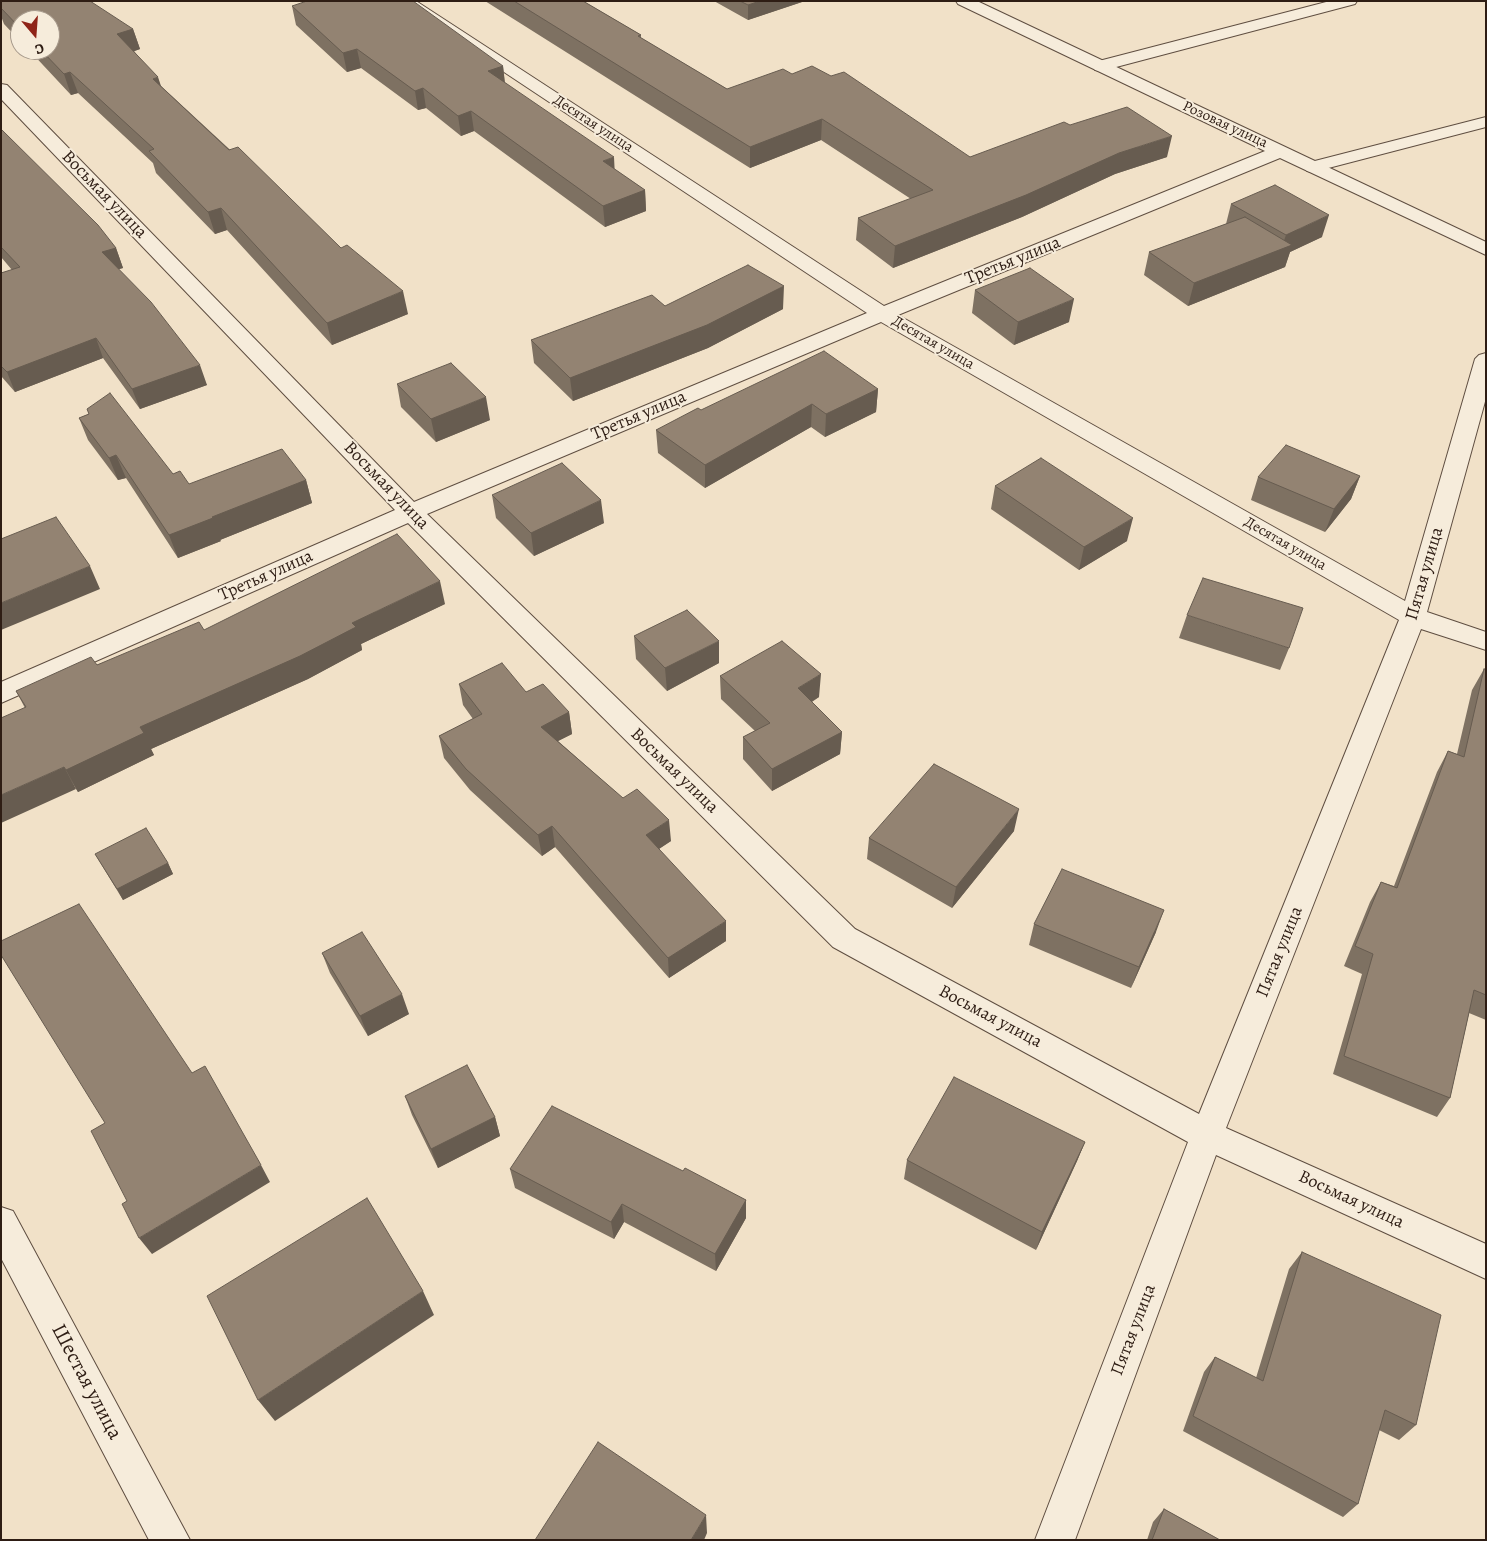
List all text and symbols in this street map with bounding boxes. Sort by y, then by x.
north arrow [10,10,60,60]
text: С [32,38,47,59]
street label: Десятая улица [550,91,636,157]
street label: Розовая улица [1180,97,1270,153]
street label: Восьмая улица [57,147,151,243]
street label: Третья улица [962,232,1064,290]
street label: Десятая улица [889,312,977,374]
street label: Третья улица [588,386,690,446]
street label: Восьмая улица [339,438,433,534]
street label: Десятая улица [1241,513,1329,575]
street label: Пятая улица [1401,525,1449,623]
street label: Третья улица [215,546,317,606]
street label: Восьмая улица [626,724,722,818]
street label: Пятая улица [1252,903,1308,1001]
street label: Восьмая улица [935,981,1045,1053]
street label: Восьмая улица [1295,1166,1407,1234]
street label: Пятая улица [1107,1281,1161,1379]
street label: Шестая улица [45,1320,127,1444]

